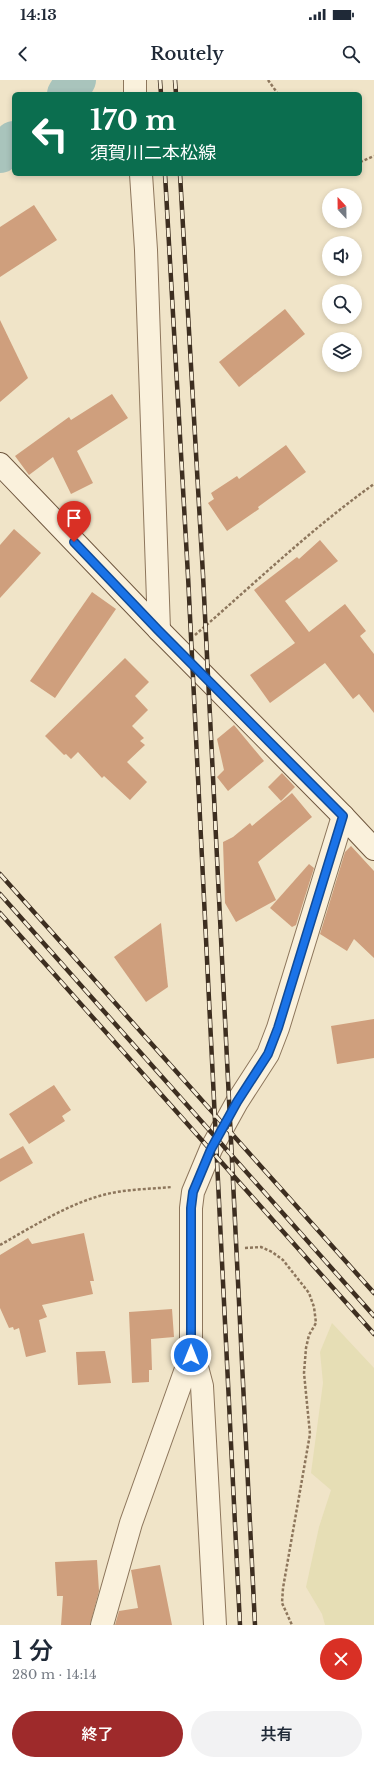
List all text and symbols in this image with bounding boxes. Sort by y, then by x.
text: 14:13 [20,5,57,24]
icon: back [12,43,34,65]
text: Routely [150,43,224,65]
icon: search [340,43,362,65]
text: 170 m [90,103,176,138]
icon: left [24,108,76,160]
text: 須賀川二本松線 [90,142,216,164]
north arrow [322,188,362,228]
map controls [322,188,362,372]
button: sound [322,236,362,276]
button: search [322,284,362,324]
button: layers [322,332,362,372]
pin [57,501,91,542]
icon: arrive [63,507,85,529]
position arrow [170,1334,212,1376]
text: 1 分 [12,1636,53,1665]
button: close [320,1638,362,1680]
text: 280 m · 14:14 [12,1666,97,1683]
button: 終了 [12,1711,183,1757]
button: 共有 [191,1711,362,1757]

